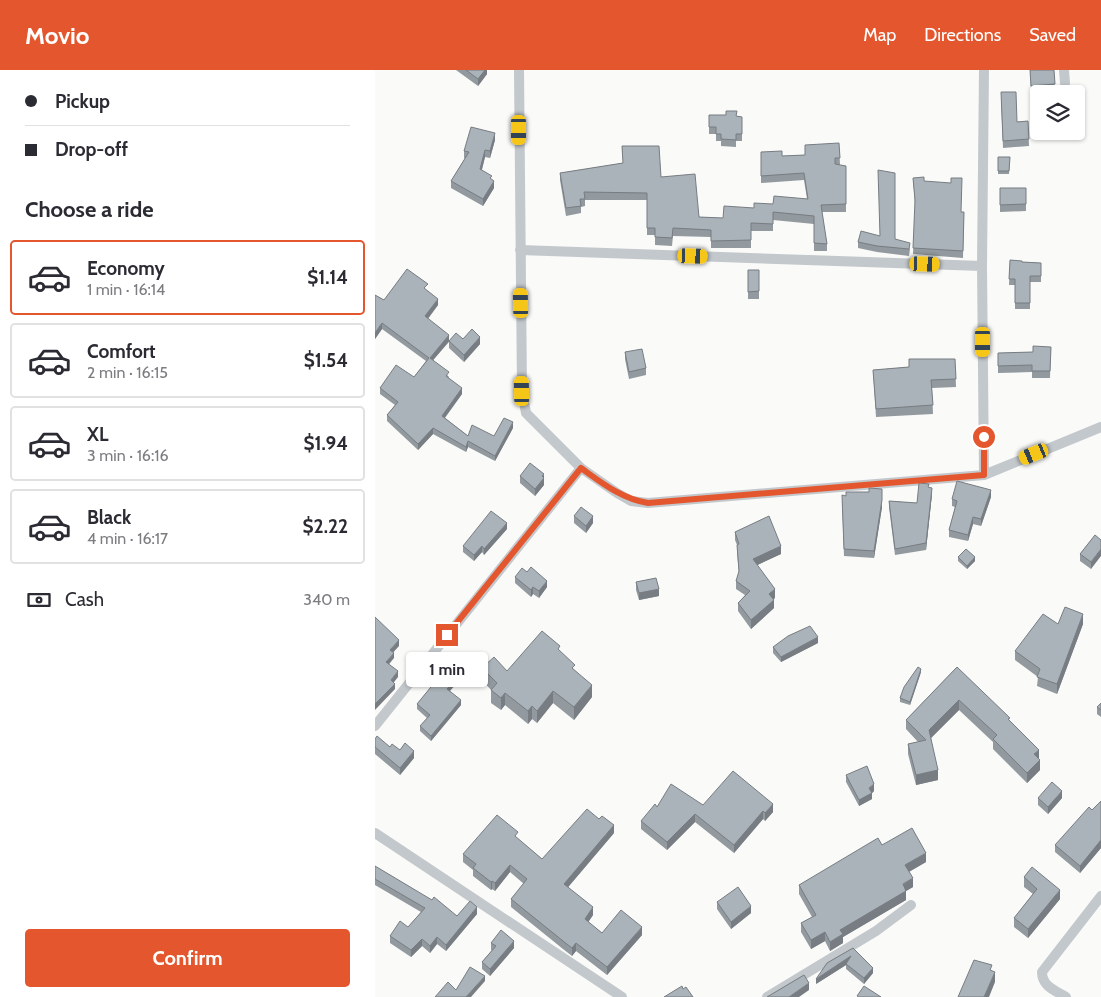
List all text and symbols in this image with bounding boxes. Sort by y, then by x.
text: Movio [25,21,90,50]
text: Map [863,24,896,46]
text: Directions [924,24,1001,46]
text: Saved [1029,24,1076,46]
map controls [1030,85,1085,140]
button: layers [1030,85,1085,140]
text: Pickup [55,90,110,113]
car [511,115,526,145]
text: Drop-off [55,138,128,161]
text: Choose a ride [25,196,154,223]
car [677,248,708,264]
icon: car [27,255,72,300]
car [909,256,940,272]
text: Economy [87,257,165,280]
text: $1.14 [307,266,348,289]
text: 1 min · 16:14 [87,280,165,299]
car [513,288,528,318]
car [975,327,990,357]
icon: car [27,338,72,383]
text: Comfort [87,340,156,363]
text: $1.54 [304,349,348,372]
text: 2 min · 16:15 [87,363,168,382]
car [514,376,529,406]
icon: car [27,421,72,466]
text: XL [87,423,108,446]
route start [973,426,995,448]
text: $1.94 [304,432,348,455]
car [1017,441,1050,467]
text: 3 min · 16:16 [87,446,169,465]
icon: car [27,504,72,549]
text: Black [87,506,131,529]
text: $2.22 [303,515,348,538]
text: 4 min · 16:17 [87,529,168,548]
icon: cash [25,586,53,614]
text: Cash [65,588,104,611]
text: 340 m [303,590,350,609]
route end [436,624,458,646]
callout: 1 min [406,652,488,688]
text: 1 min [429,660,465,679]
button: Confirm [25,929,350,987]

